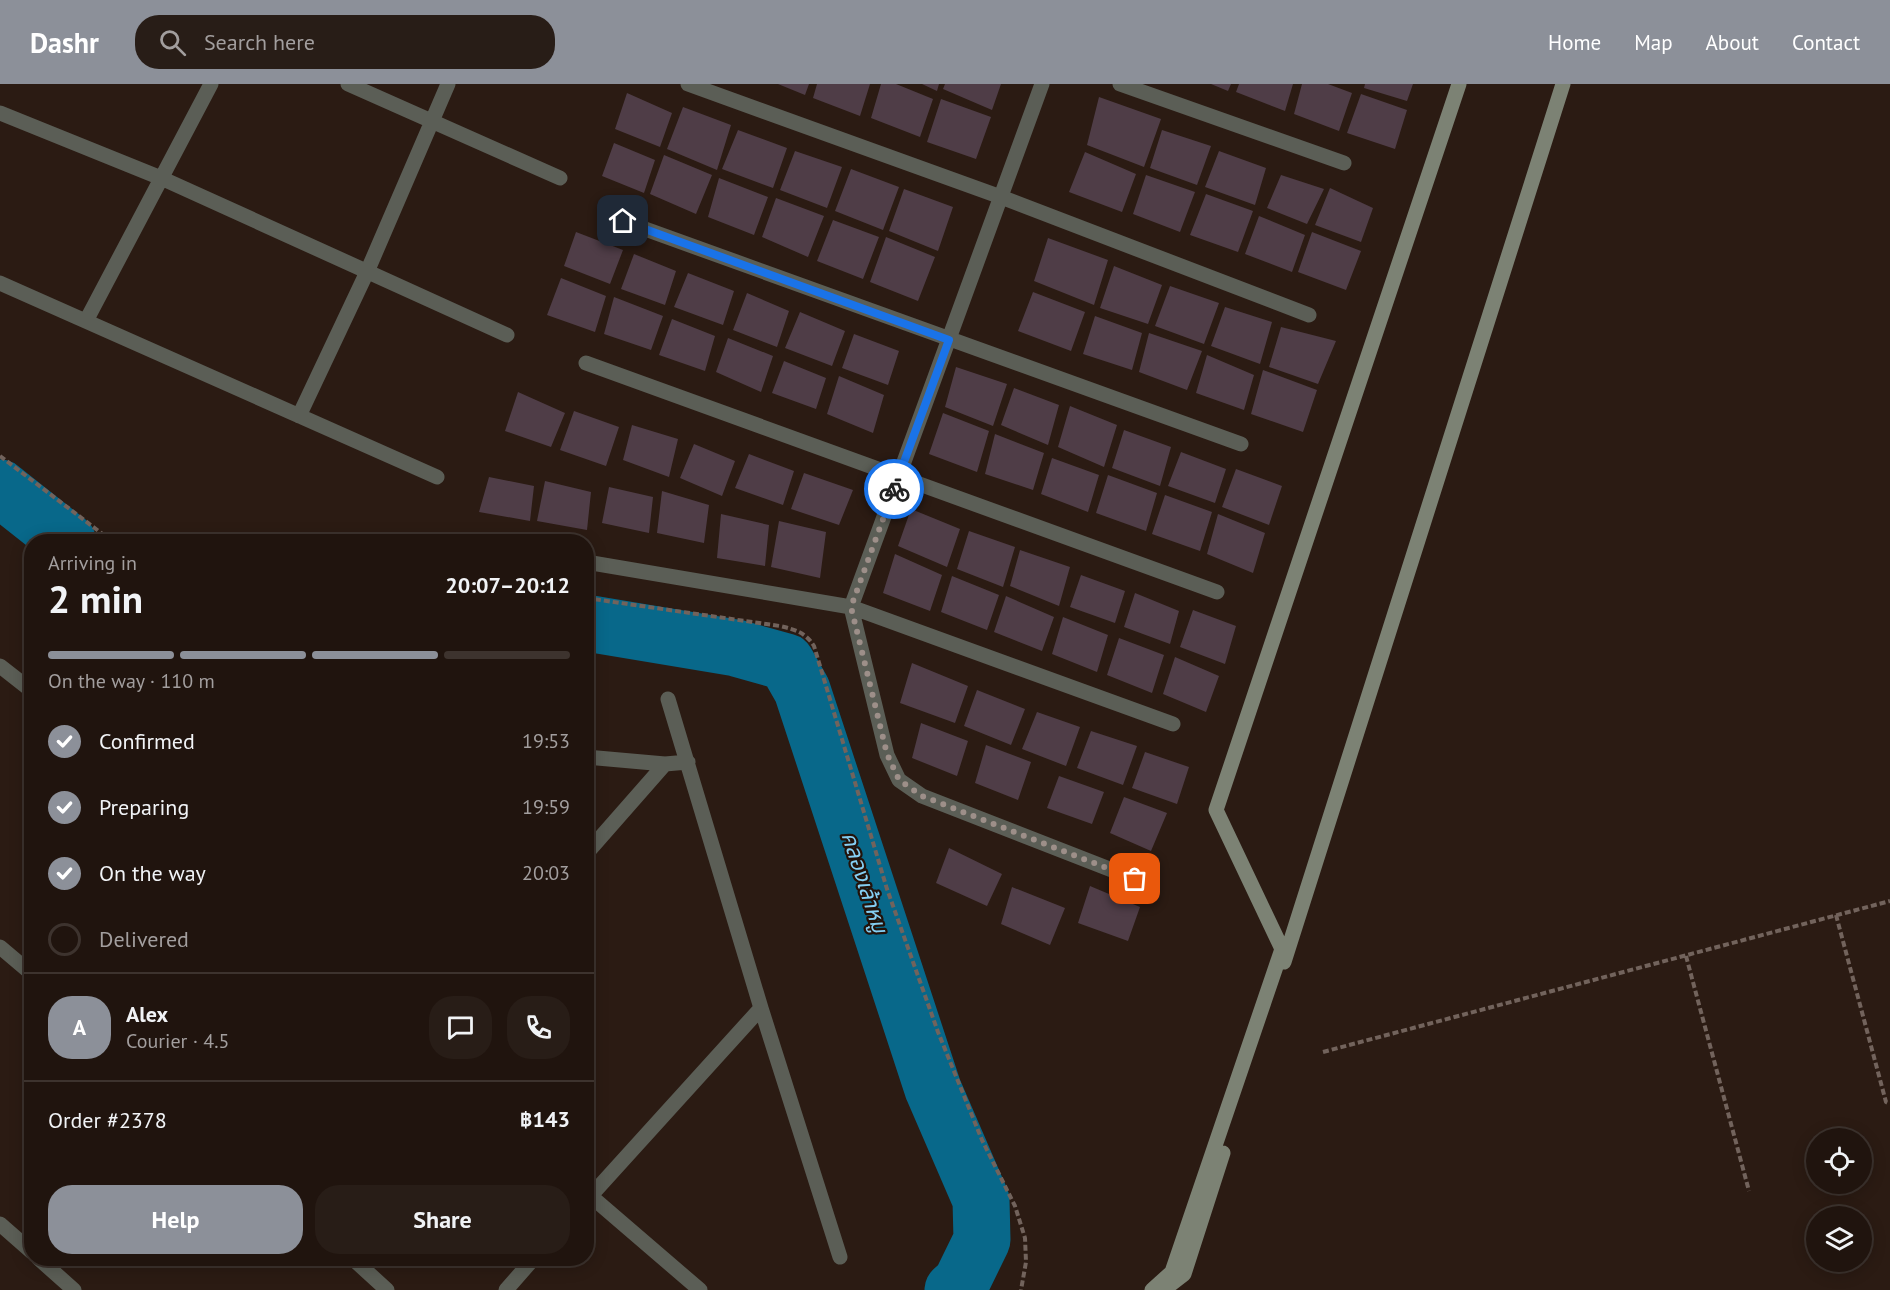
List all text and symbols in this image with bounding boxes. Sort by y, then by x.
search box [135,15,555,69]
text: Dashr [30,24,99,61]
icon: search [156,26,189,59]
text: Search here [204,28,315,56]
text: Home [1548,29,1601,56]
text: Map [1634,29,1673,56]
text: About [1706,29,1759,56]
text: Contact [1792,29,1860,56]
pin [597,195,648,246]
icon: home [606,204,639,237]
courier [864,459,924,519]
icon: bike [878,473,911,506]
text: Arriving in [48,550,137,576]
text: 20:07–20:12 [445,571,570,599]
text: 2 min [48,573,143,624]
text: On the way · 110 m [48,668,215,694]
icon: check [48,725,81,758]
text: Confirmed [99,727,195,755]
text: 19:53 [522,728,570,754]
icon: check [48,791,81,824]
text: Preparing [99,793,189,821]
text: 19:59 [522,794,570,820]
water label: คลองเล้าหมู [836,828,895,938]
pin [1109,853,1160,904]
icon: check [48,857,81,890]
text: On the way [99,859,206,887]
text: 20:03 [522,860,570,886]
icon: bag [1118,862,1151,895]
text: Delivered [99,925,189,953]
button: chat [429,996,492,1059]
button: phone [507,996,570,1059]
text: Alex [126,1000,168,1028]
text: A [73,1013,86,1041]
text: Courier · 4.5 [126,1028,229,1054]
text: ฿143 [520,1105,570,1133]
text: Order #2378 [48,1106,167,1134]
map controls [1806,1128,1872,1272]
button: locate [1806,1128,1872,1194]
button: Help [48,1185,303,1254]
button: Share [315,1185,570,1254]
button: layers [1806,1206,1872,1272]

